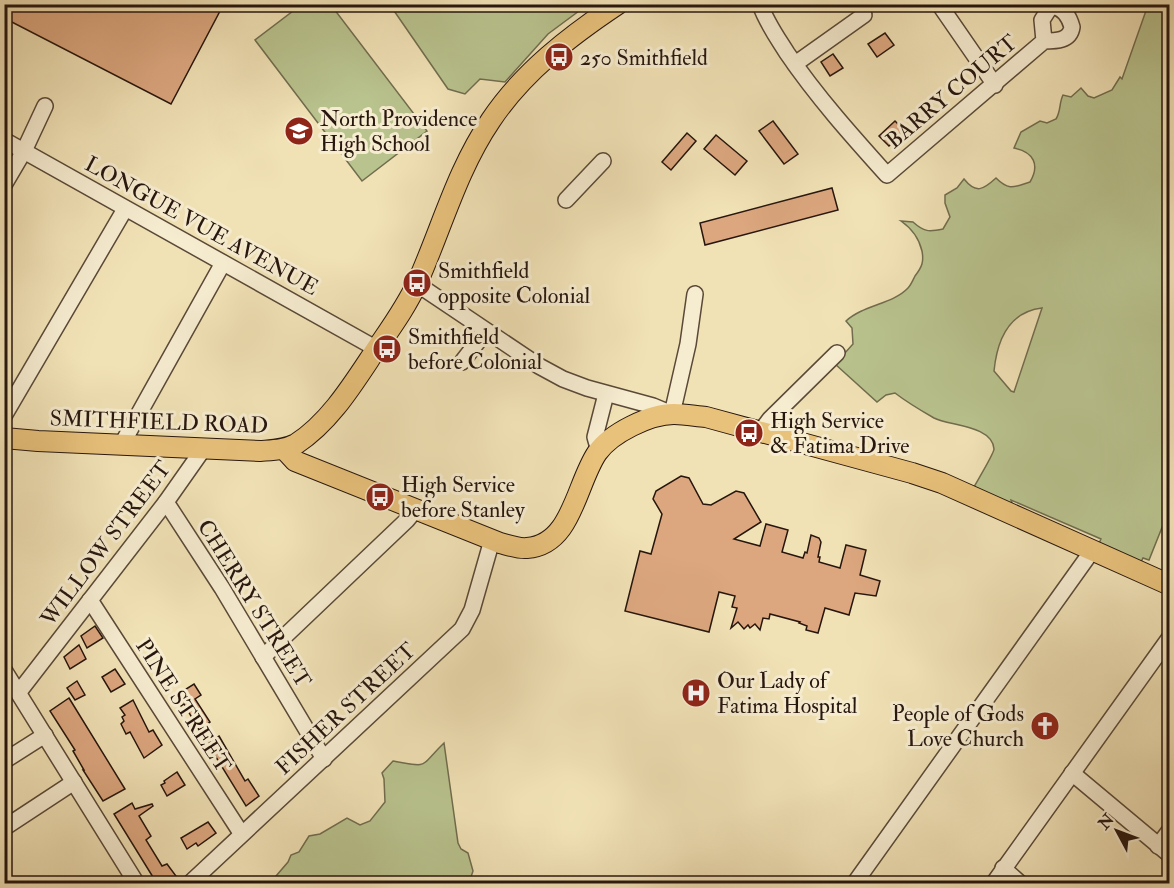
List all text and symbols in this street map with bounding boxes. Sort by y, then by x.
street label: BARRY COURT [880,28,1024,155]
bus stop icon: 250 Smithfield [543,41,575,73]
place label: 250 Smithfield [580,44,708,72]
place label: North Providence High School [320,105,477,158]
school or university icon: North Providence High School [283,115,315,147]
street label: LONGUE VUE AVENUE [80,150,323,302]
place label: Smithfield opposite Colonial [438,257,591,311]
bus stop icon: Smithfield opposite Colonial [401,267,433,299]
place label: Smithfield before Colonial [408,323,542,376]
bus stop icon: Smithfield before Colonial [371,333,403,365]
street label: SMITHFIELD ROAD [49,404,269,440]
place label: High Service & Fatima Drive [770,407,909,460]
bus stop icon: High Service & Fatima Drive [733,417,765,449]
street label: WILLOW STREET [34,455,177,633]
place label: High Service before Stanley [401,471,525,524]
bus stop icon: High Service before Stanley [364,481,396,513]
street label: CHERRY STREET [191,514,317,693]
street label: PINE STREET [129,633,237,778]
street label: FISHER STREET [270,636,422,781]
place label: Our Lady of Fatima Hospital [717,667,858,721]
hospital icon: Our Lady of Fatima Hospital [680,677,712,709]
place label: People of Gods Love Church [892,700,1024,753]
church icon: People of Gods Love Church [1029,710,1061,742]
north arrow [1087,801,1147,861]
text: N [1094,809,1119,835]

